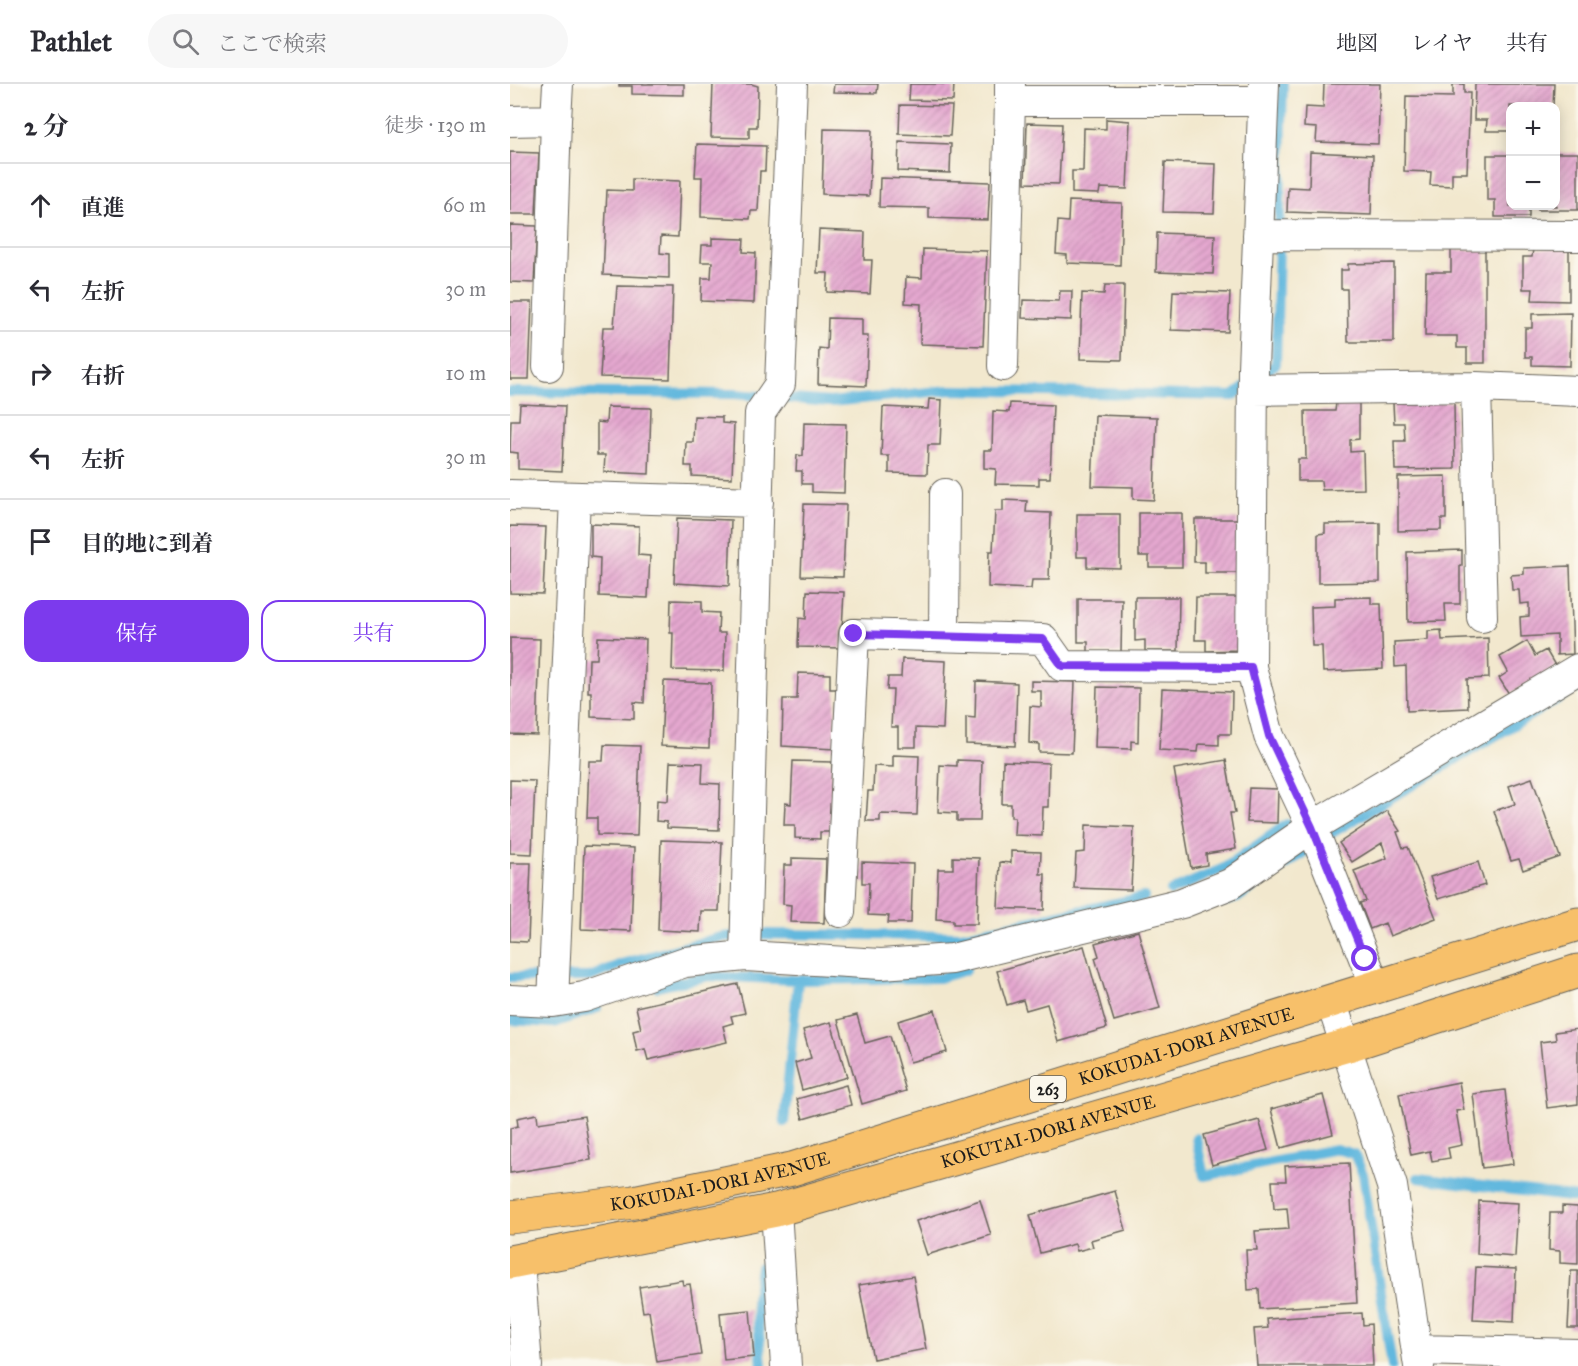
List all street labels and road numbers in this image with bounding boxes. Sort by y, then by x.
street label: KOKUDAI-DORI AVENUE [1076,1002,1296,1090]
road number: 263 [1030,1076,1066,1102]
street label: KOKUTAI-DORI AVENUE [938,1090,1158,1173]
street label: KOKUDAI-DORI AVENUE [609,1147,832,1216]

